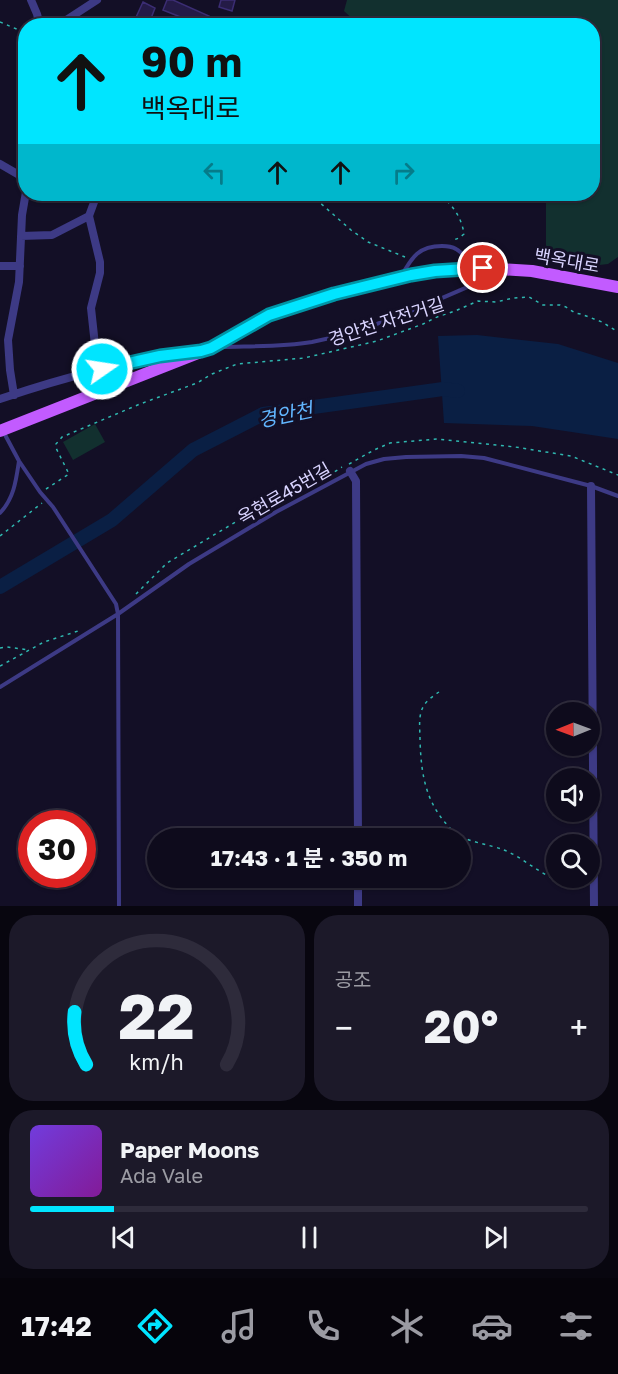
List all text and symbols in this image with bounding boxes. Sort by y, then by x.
text: 90 m [141,36,242,86]
icon: ahead [42,42,120,120]
text: 백옥대로 [141,92,240,124]
icon: left [198,156,231,189]
icon: ahead [261,156,294,189]
icon: ahead [324,156,357,189]
icon: right [387,156,420,189]
pin [457,242,508,293]
street label: 백옥대로 [532,243,602,277]
icon: arrive [466,251,499,284]
street label: 경안천 자전거길 [325,292,447,350]
position arrow [70,337,134,401]
water label: 경안천 [256,396,317,431]
street label: 옥현로45번길 [233,457,335,529]
north arrow [546,702,600,756]
map controls [546,702,600,888]
button: sound [546,768,600,822]
speed limit sign: 30 [18,810,96,888]
button: search [546,834,600,888]
text: 17:43 · 1 분 · 350 m [211,844,407,871]
text: 공조 [335,967,371,991]
text: 22 [119,978,195,1053]
text: 20° [424,999,498,1053]
text: − [335,1008,353,1047]
text: + [570,1008,588,1047]
text: km/h [129,1049,184,1075]
text: Paper Moons [120,1136,259,1163]
text: Ada Vale [120,1163,203,1187]
icon: previous [107,1221,140,1254]
icon: pause [293,1221,326,1254]
icon: next [479,1221,512,1254]
icon: directions [134,1305,176,1347]
icon: music [218,1305,260,1347]
icon: phone [302,1305,344,1347]
icon: climate [386,1305,428,1347]
icon: car [471,1305,513,1347]
icon: filters [555,1305,597,1347]
text: 17:42 [21,1310,92,1342]

